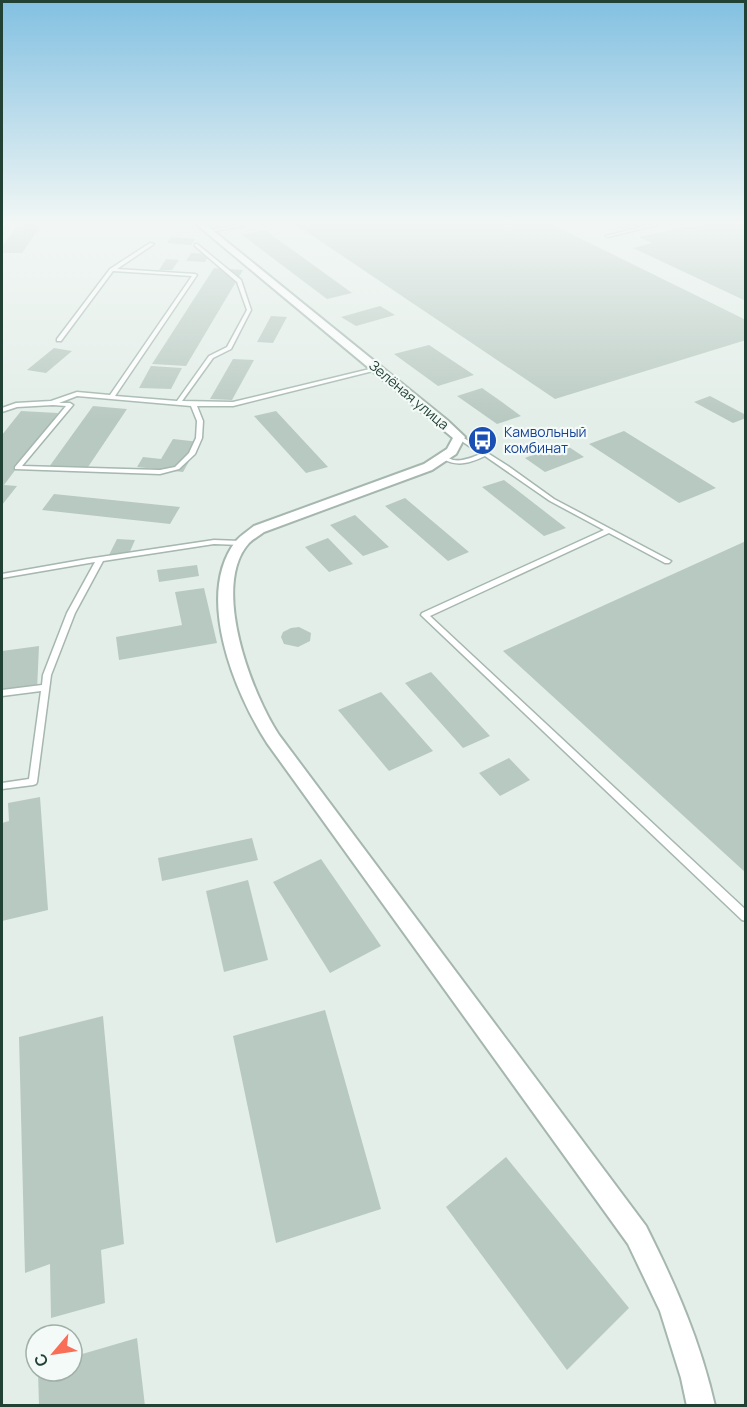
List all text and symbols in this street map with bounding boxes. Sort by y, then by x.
street label: Зелёная улица [365,356,453,434]
place label: Камвольный комбинат [504,422,587,457]
bus stop icon: Камвольный комбинат [467,424,499,456]
north arrow [24,1323,84,1383]
text: С [28,1350,53,1371]

